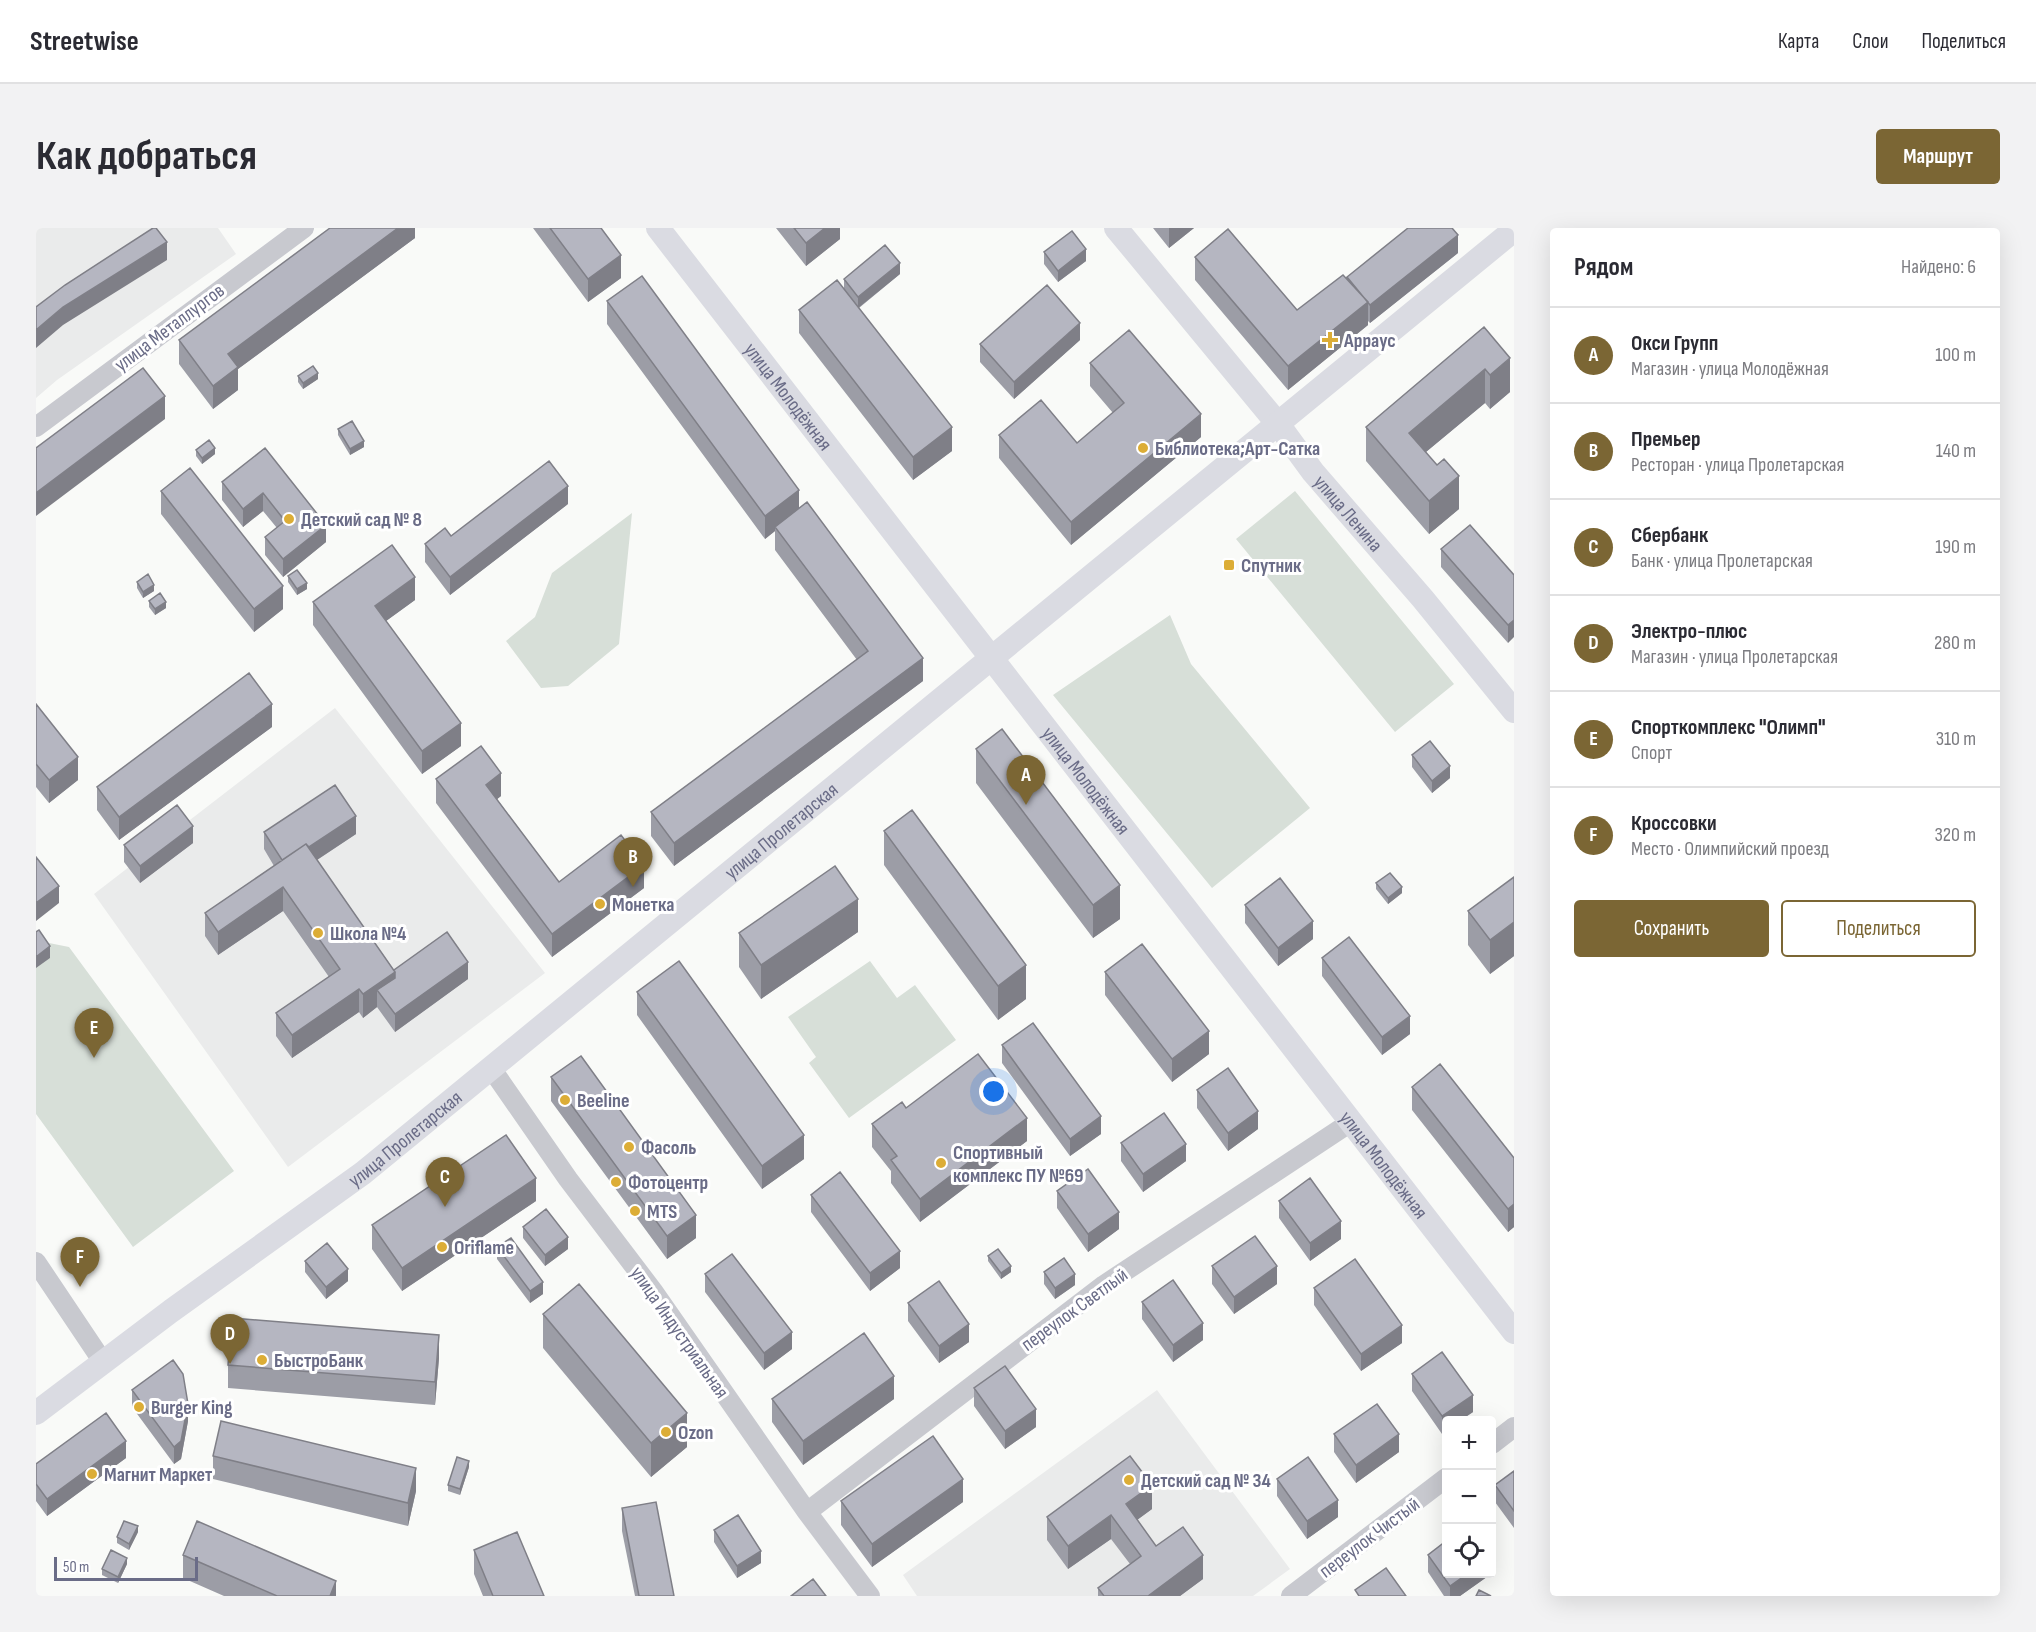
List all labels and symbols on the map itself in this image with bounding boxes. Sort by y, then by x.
street label: улица Металлургов [110,279,229,377]
place label: Арраус [1343,329,1396,353]
marker: Арраус [1321,331,1339,349]
street label: улица Молодёжная [738,338,837,456]
place label: Библиотека;Арт-Сатка [1155,437,1320,461]
marker: Библиотека;Арт-Сатка [1136,441,1150,455]
street label: улица Ленина [1308,470,1388,557]
place label: Детский сад № 8 [301,508,422,532]
marker: Детский сад № 8 [282,512,296,526]
place label: Спутник [1241,554,1302,578]
marker: Спутник [1222,558,1236,572]
street label: улица Молодёжная [1036,722,1135,840]
pin: A [1006,756,1046,805]
street label: улица Пролетарская [720,778,843,885]
pin: B [614,838,652,887]
place label: Монетка [612,893,674,917]
marker: Монетка [593,897,607,911]
place label: Школа №4 [330,922,406,946]
marker: Школа №4 [311,926,325,940]
pin: E [74,1008,114,1058]
your location [979,1077,1008,1106]
street label: улица Пролетарская [344,1086,467,1193]
place label: Beeline [577,1089,629,1113]
marker: Beeline [558,1093,572,1107]
street label: улица Молодёжная [1334,1106,1433,1224]
place label: Фасоль [641,1136,696,1160]
marker: Фасоль [622,1140,636,1154]
place label: Спортивный комплекс ПУ №69 [953,1141,1083,1188]
marker: Спортивный комплекс ПУ №69 [934,1156,948,1170]
pin: C [426,1158,464,1207]
place label: Фотоцентр [628,1171,708,1195]
marker: Фотоцентр [609,1175,623,1189]
place label: MTS [647,1200,677,1224]
marker: MTS [628,1204,642,1218]
place label: Oriflame [454,1236,514,1260]
pin: F [60,1238,99,1287]
marker: Oriflame [435,1240,449,1254]
street label: улица Индустриальная [625,1262,734,1403]
street label: переулок Светлый [1017,1263,1133,1357]
pin: D [210,1314,250,1364]
place label: БыстроБанк [274,1349,364,1373]
marker: БыстроБанк [255,1353,269,1367]
place label: Burger King [151,1396,233,1420]
marker: Burger King [132,1400,146,1414]
place label: Ozon [678,1421,713,1445]
marker: Ozon [659,1425,673,1439]
place label: Магнит Маркет [104,1463,213,1487]
marker: Магнит Маркет [85,1467,99,1481]
place label: Детский сад № 34 [1141,1469,1271,1493]
marker: Детский сад № 34 [1122,1473,1136,1487]
street label: переулок Чистый [1315,1492,1424,1583]
scale bar [54,1554,198,1582]

